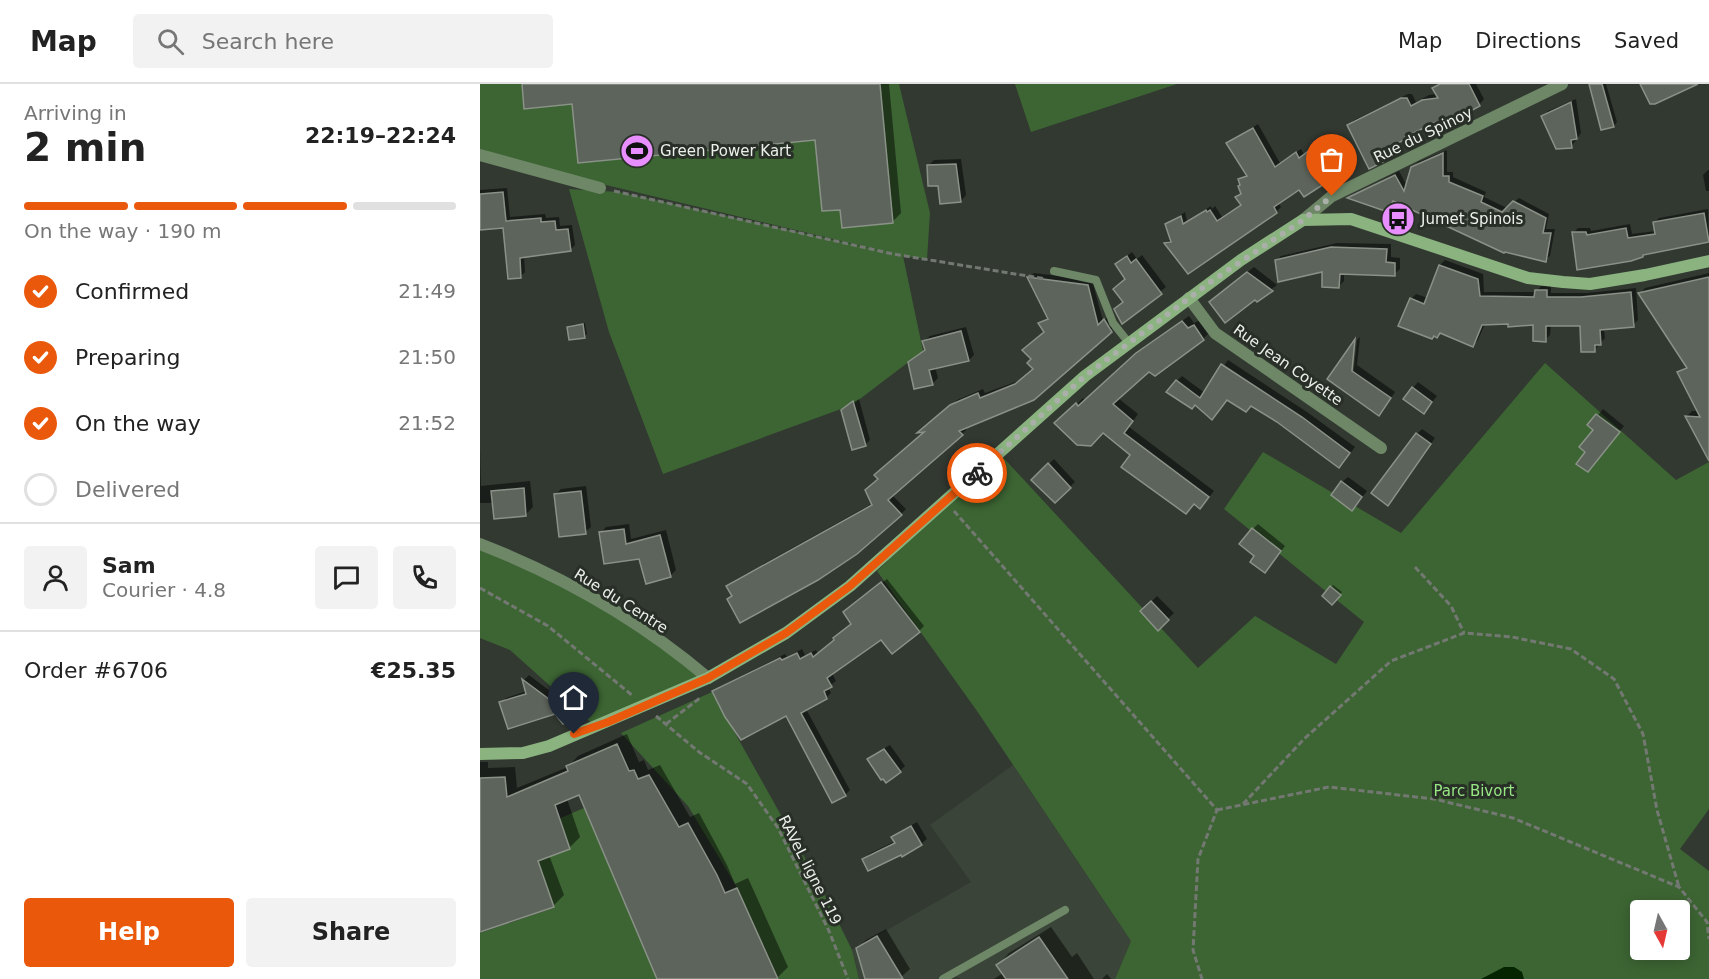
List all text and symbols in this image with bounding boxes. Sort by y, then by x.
search box [133,14,553,68]
text: Map [30,25,97,58]
icon: search [154,25,187,58]
text: Search here [202,29,334,54]
text: Map [1398,29,1442,53]
text: Directions [1475,29,1581,53]
text: Saved [1614,29,1679,53]
text: Arriving in [24,101,127,125]
street label: Rue du Spinoy [1371,103,1476,167]
text: 22:19–22:24 [305,123,456,148]
text: 2 min [24,125,146,170]
sports icon: Green Power Kart [619,133,655,169]
pin [1306,134,1357,196]
place label: Green Power Kart [660,142,791,160]
icon: bag [1315,143,1348,176]
bus stop icon: Jumet Spinois [1380,201,1416,237]
place label: Jumet Spinois [1420,210,1523,228]
text: On the way · 190 m [24,219,222,243]
icon: check [24,275,57,308]
text: Confirmed [75,279,189,304]
text: 21:49 [398,279,456,303]
street label: Rue Jean Coyette [1230,321,1346,409]
icon: check [24,341,57,374]
text: Preparing [75,345,181,370]
text: 21:50 [398,345,456,369]
icon: check [24,407,57,440]
text: On the way [75,411,201,436]
text: 21:52 [398,411,456,435]
courier [947,443,1007,503]
icon: bike [961,457,994,490]
text: Delivered [75,477,180,502]
button: person [24,546,87,609]
button: chat [315,546,378,609]
button: phone [393,546,456,609]
text: Sam [102,553,156,578]
street label: Rue du Centre [571,565,671,637]
text: Courier · 4.8 [102,578,226,602]
text: Order #6706 [24,658,168,683]
text: €25.35 [371,658,456,683]
pin [548,672,599,734]
icon: home [557,681,590,714]
park label: Parc Bivort [1434,782,1515,800]
street label: RAVeL ligne 119 [775,812,845,928]
button: Help [24,898,234,967]
button: Share [246,898,456,967]
north arrow [1630,900,1690,960]
map controls [1630,900,1690,960]

